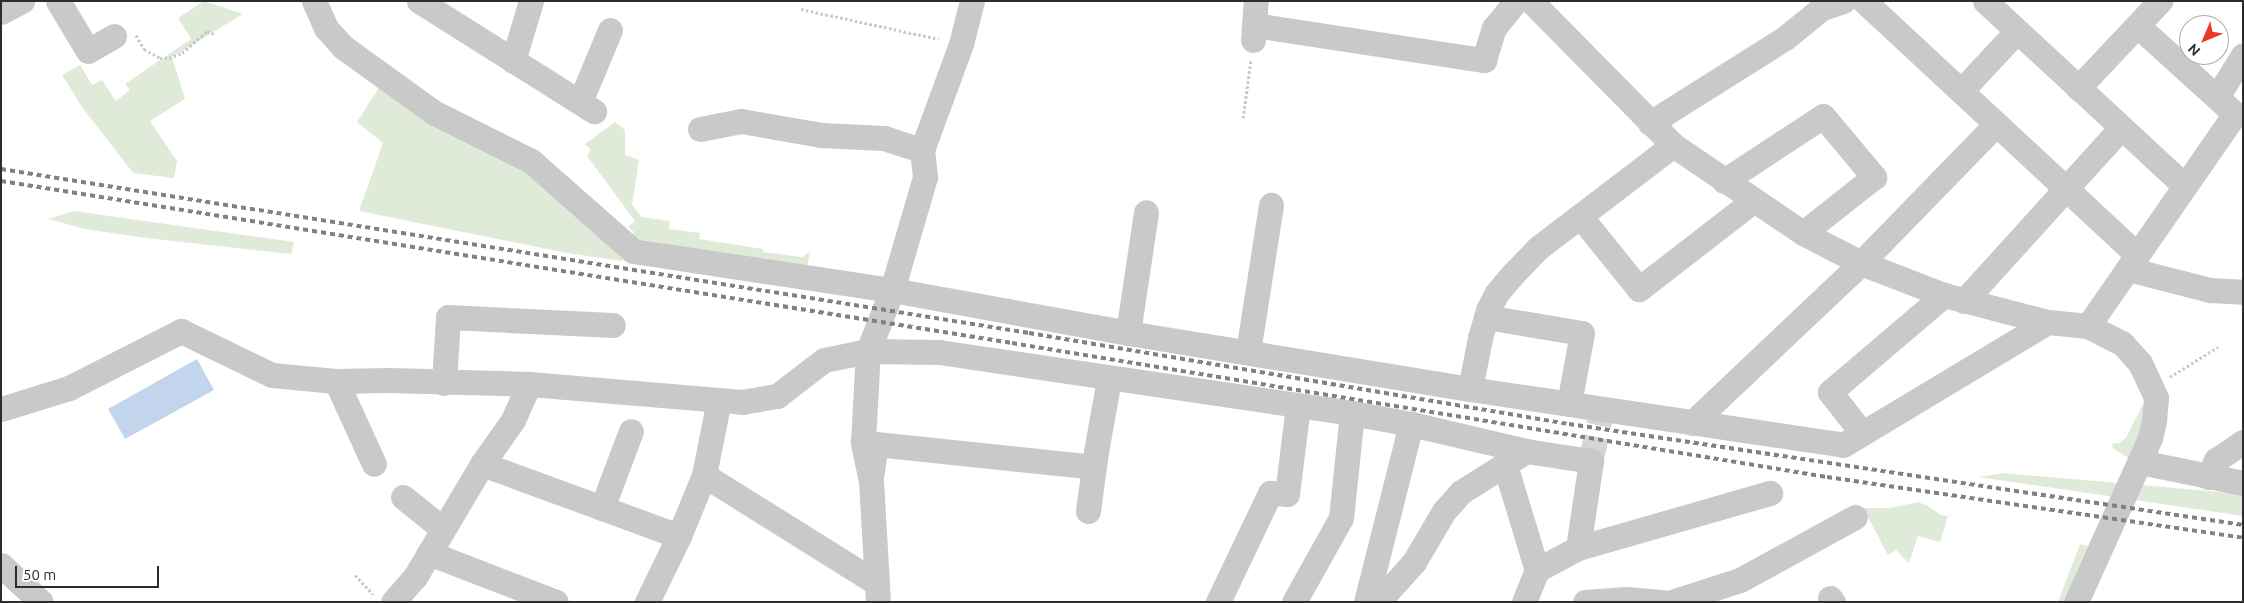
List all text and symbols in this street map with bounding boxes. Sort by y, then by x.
north arrow [2179,15,2229,65]
text: N [2185,41,2203,59]
scale bar [18,556,161,588]
text: 50 m [23,566,56,583]

